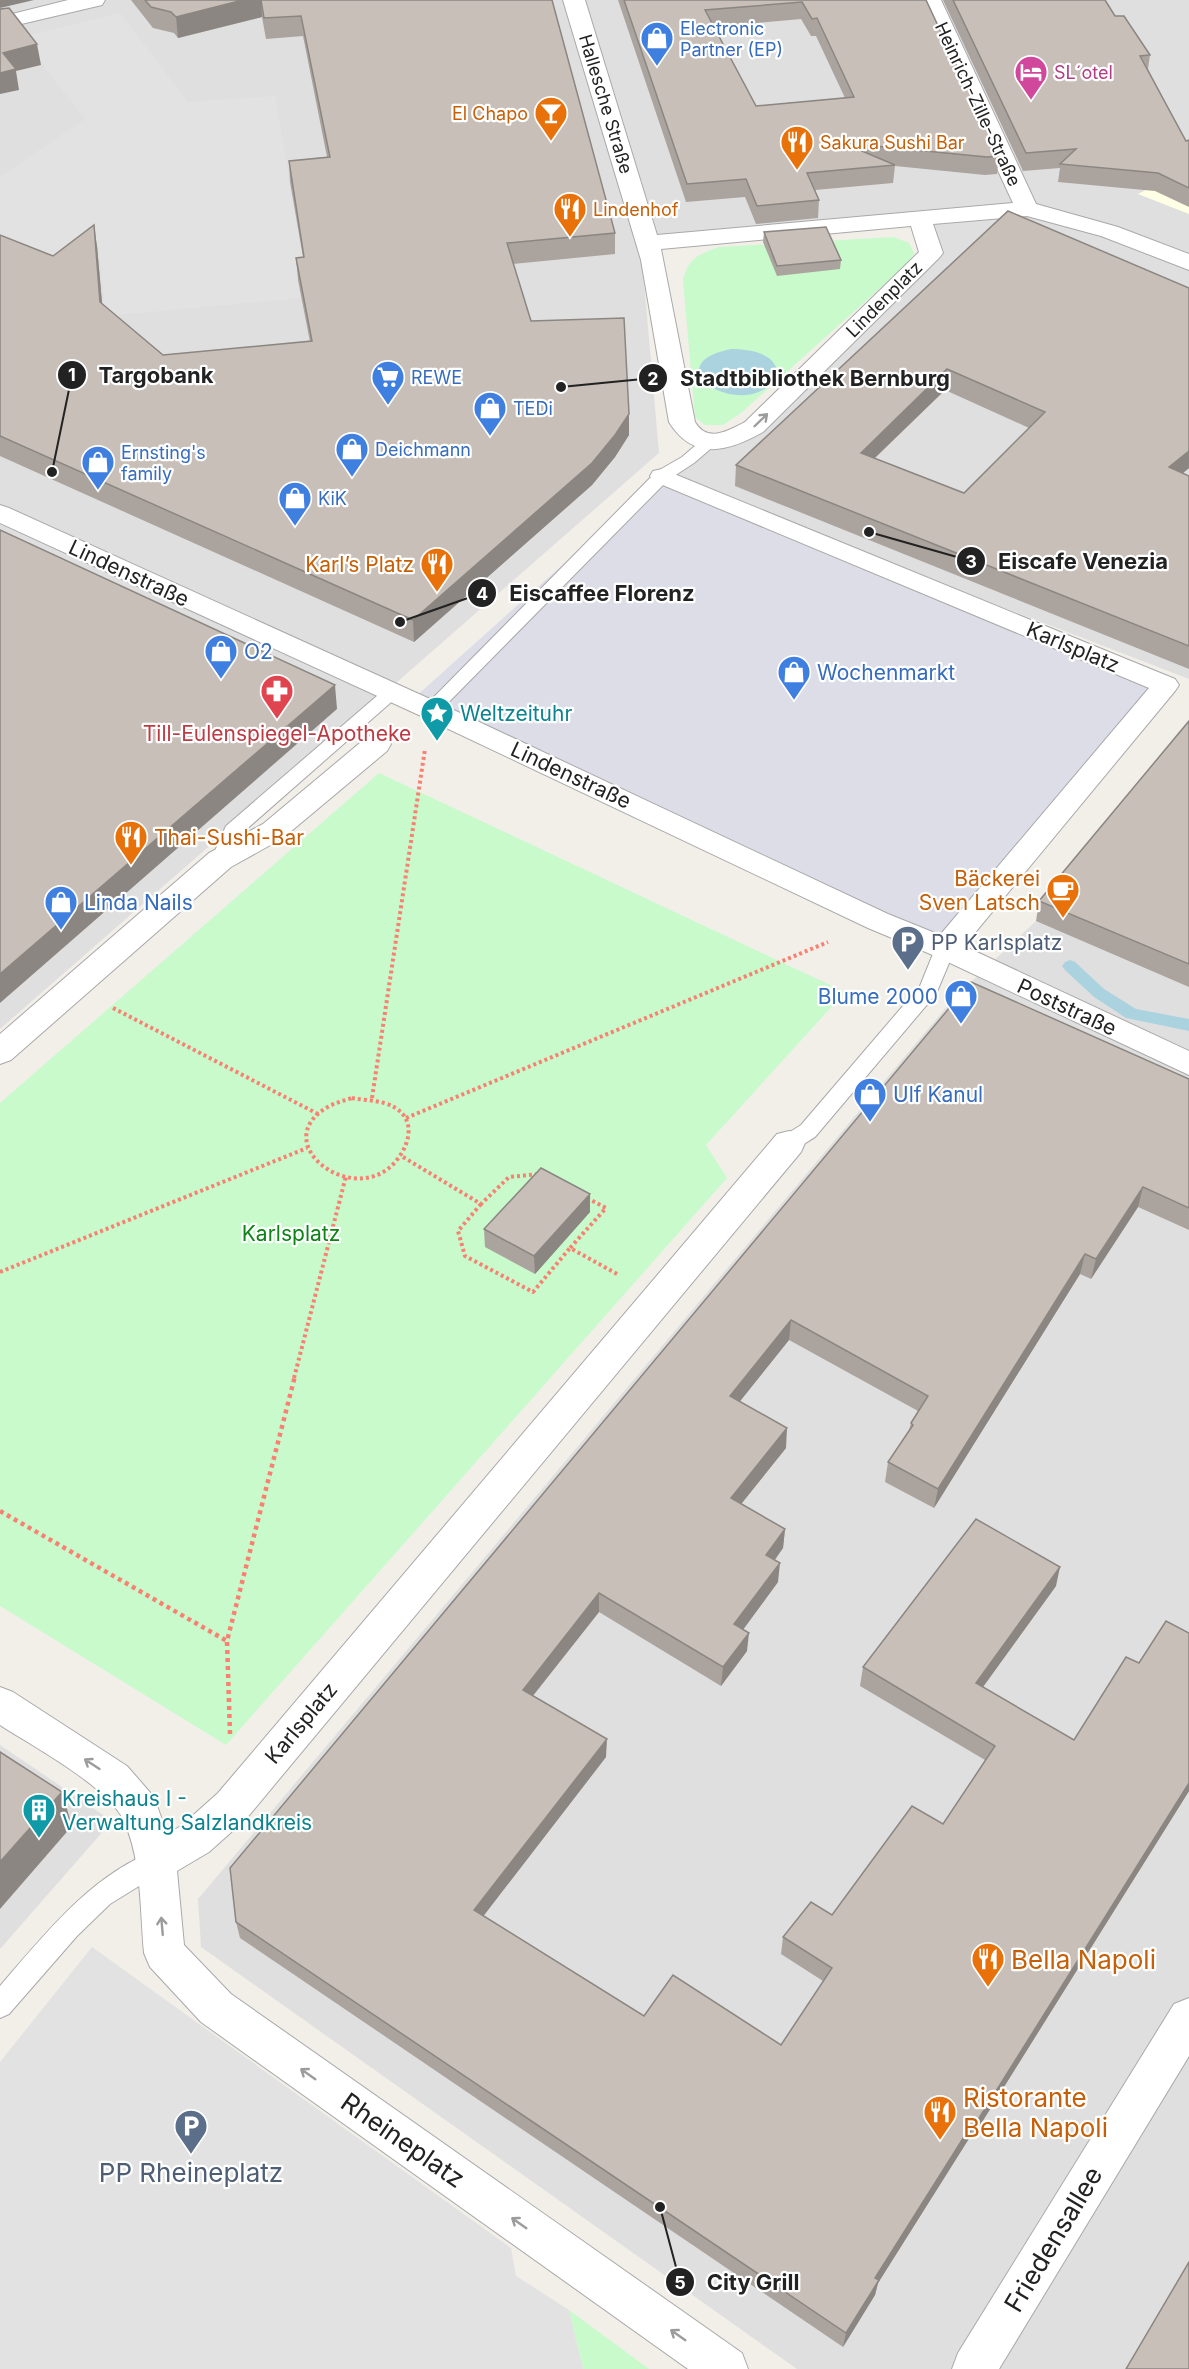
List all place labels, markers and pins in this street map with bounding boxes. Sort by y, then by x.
place label: Electronic Partner (EP) [680,18,783,60]
shop icon: Electronic Partner (EP) [639,20,675,67]
hotel icon: SL´otel [1013,54,1049,101]
place label: SL´otel [1054,62,1113,83]
bar icon: El Chapo [533,95,569,142]
place label: El Chapo [452,103,528,124]
restaurant icon: Sakura Sushi Bar [779,124,815,171]
place label: Sakura Sushi Bar [820,132,965,153]
restaurant icon: Lindenhof [552,191,588,238]
place label: Lindenhof [593,199,679,220]
callout: Targobank [57,355,226,395]
callout: Stadtbibliothek Bernburg [638,358,962,398]
supermarket icon: REWE [370,359,406,406]
place label: REWE [411,367,462,388]
shop icon: TEDi [472,390,508,437]
place label: TEDi [513,398,553,419]
shop icon: Deichmann [334,431,370,478]
place label: Deichmann [375,439,471,460]
place label: Ernsting's family [121,442,206,484]
shop icon: Ernsting's family [80,444,116,491]
shop icon: KiK [277,480,313,527]
place label: KiK [318,488,347,509]
callout: Eiscafe Venezia [956,541,1180,581]
restaurant icon: Karl’s Platz [419,546,455,593]
place label: Karl’s Platz [305,552,414,577]
callout: Eiscaffee Florenz [467,573,707,613]
shop icon: O2 [203,633,239,680]
place label: O2 [244,639,273,664]
shop icon: Wochenmarkt [776,654,812,701]
place label: Wochenmarkt [817,660,955,685]
pharmacy icon: Till-Eulenspiegel-Apotheke [259,673,295,720]
place icon: Weltzeituhr [419,695,455,742]
place label: Weltzeituhr [460,701,572,726]
place label: Till-Eulenspiegel-Apotheke [143,721,411,746]
restaurant icon: Thai-Sushi-Bar [113,819,149,866]
place label: Thai-Sushi-Bar [154,825,304,850]
place label: Bäckerei Sven Latsch [919,866,1040,915]
cafe icon: Bäckerei Sven Latsch [1045,872,1081,919]
shop icon: Linda Nails [43,884,79,931]
place label: Linda Nails [84,890,193,915]
parking icon: PP Karlsplatz [890,924,926,971]
place label: PP Karlsplatz [931,930,1062,955]
shop icon: Blume 2000 [943,978,979,1025]
place label: Blume 2000 [818,984,938,1009]
shop icon: Ulf Kanul [852,1076,888,1123]
place label: Ulf Kanul [893,1082,983,1107]
place label: Kreishaus I - Verwaltung Salzlandkreis [62,1786,312,1835]
building icon: Kreishaus I - Verwaltung Salzlandkreis [21,1792,57,1839]
restaurant icon: Bella Napoli [970,1941,1006,1988]
place label: Bella Napoli [1011,1944,1156,1975]
place label: Ristorante Bella Napoli [963,2082,1108,2143]
restaurant icon: Ristorante Bella Napoli [922,2094,958,2141]
parking icon: PP Rheineplatz [173,2108,209,2155]
place label: PP Rheineplatz [99,2157,283,2188]
callout: City Grill [665,2262,812,2302]

